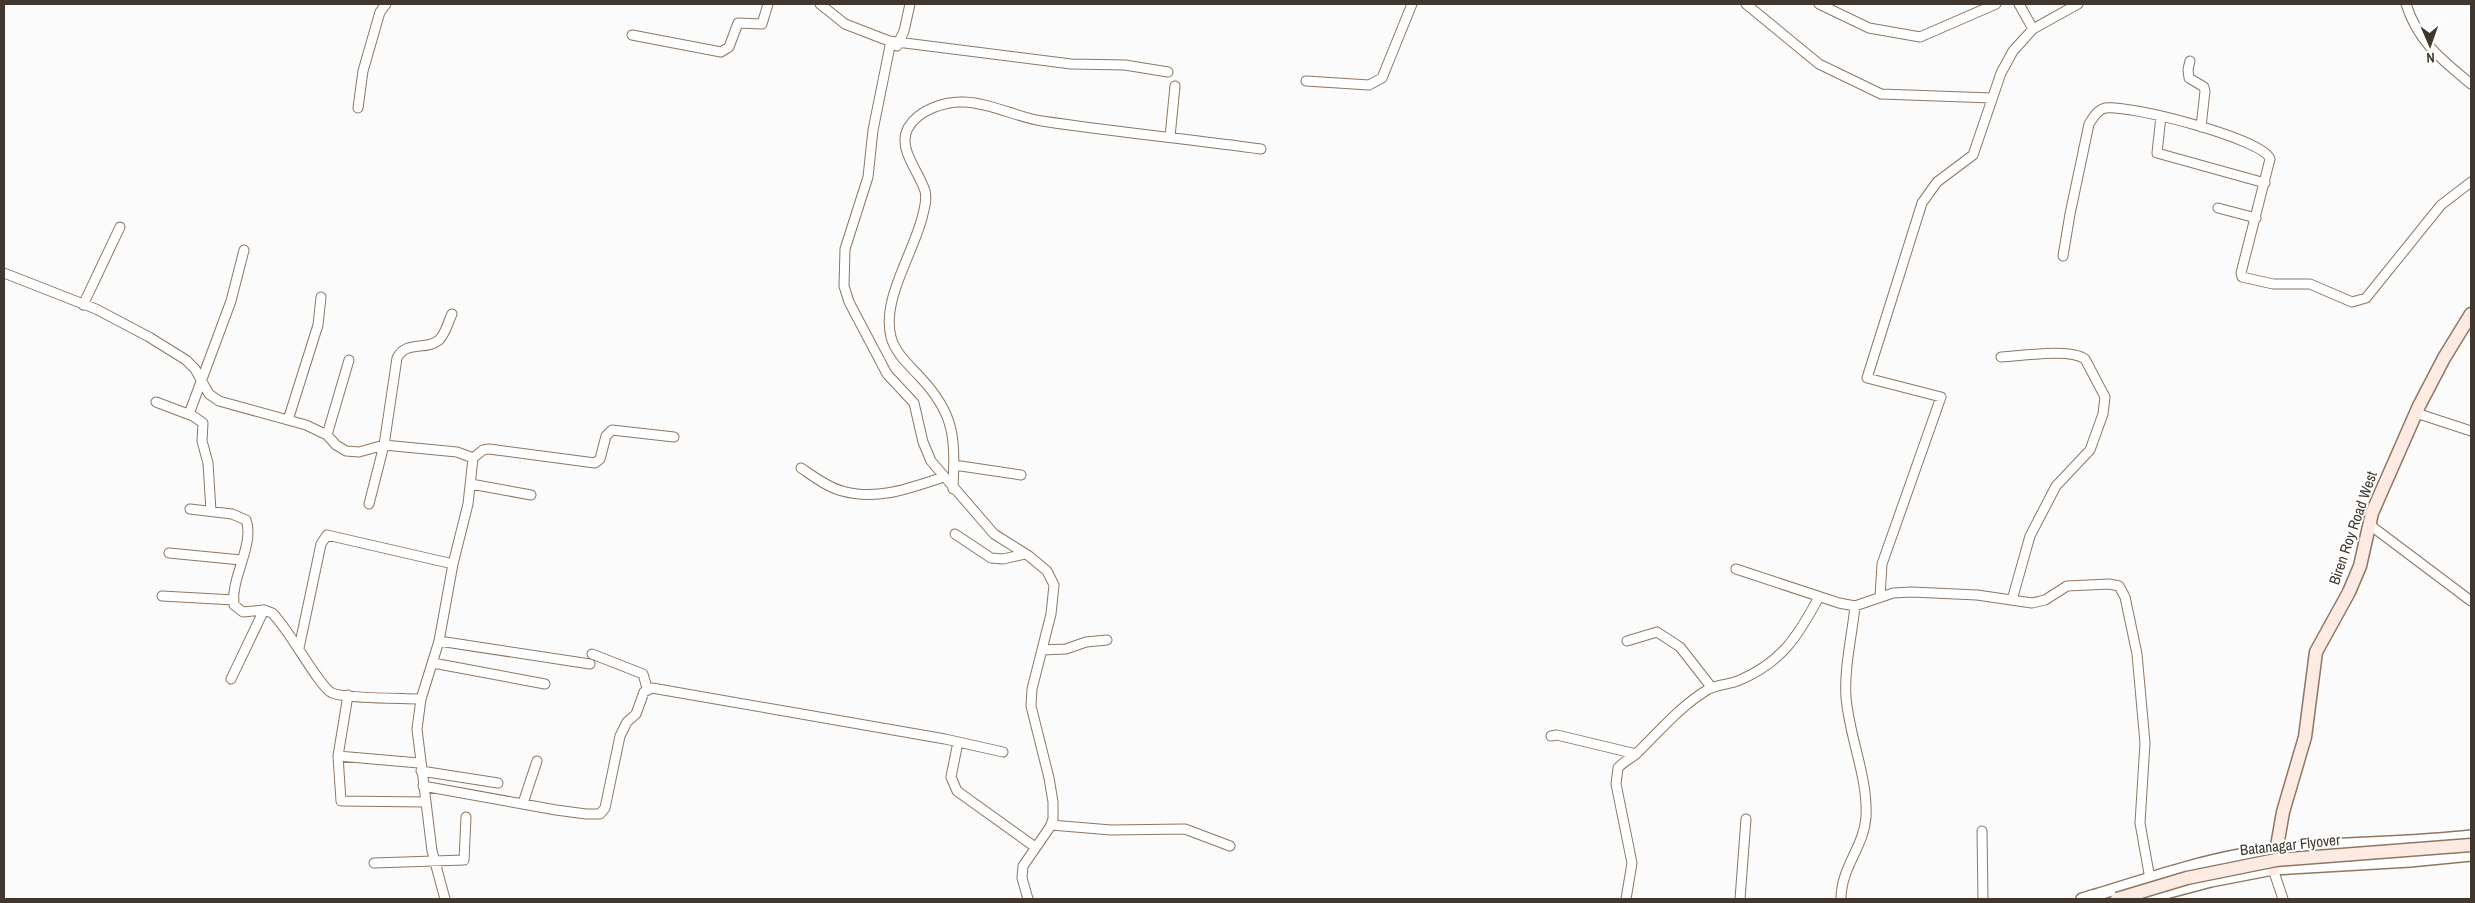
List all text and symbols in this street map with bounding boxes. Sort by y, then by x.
north arrow [2405,20,2455,70]
text: N [2426,49,2435,67]
street label: Biren Roy Road West [2323,468,2382,587]
street label: Batanagar Flyover [2239,829,2341,860]

